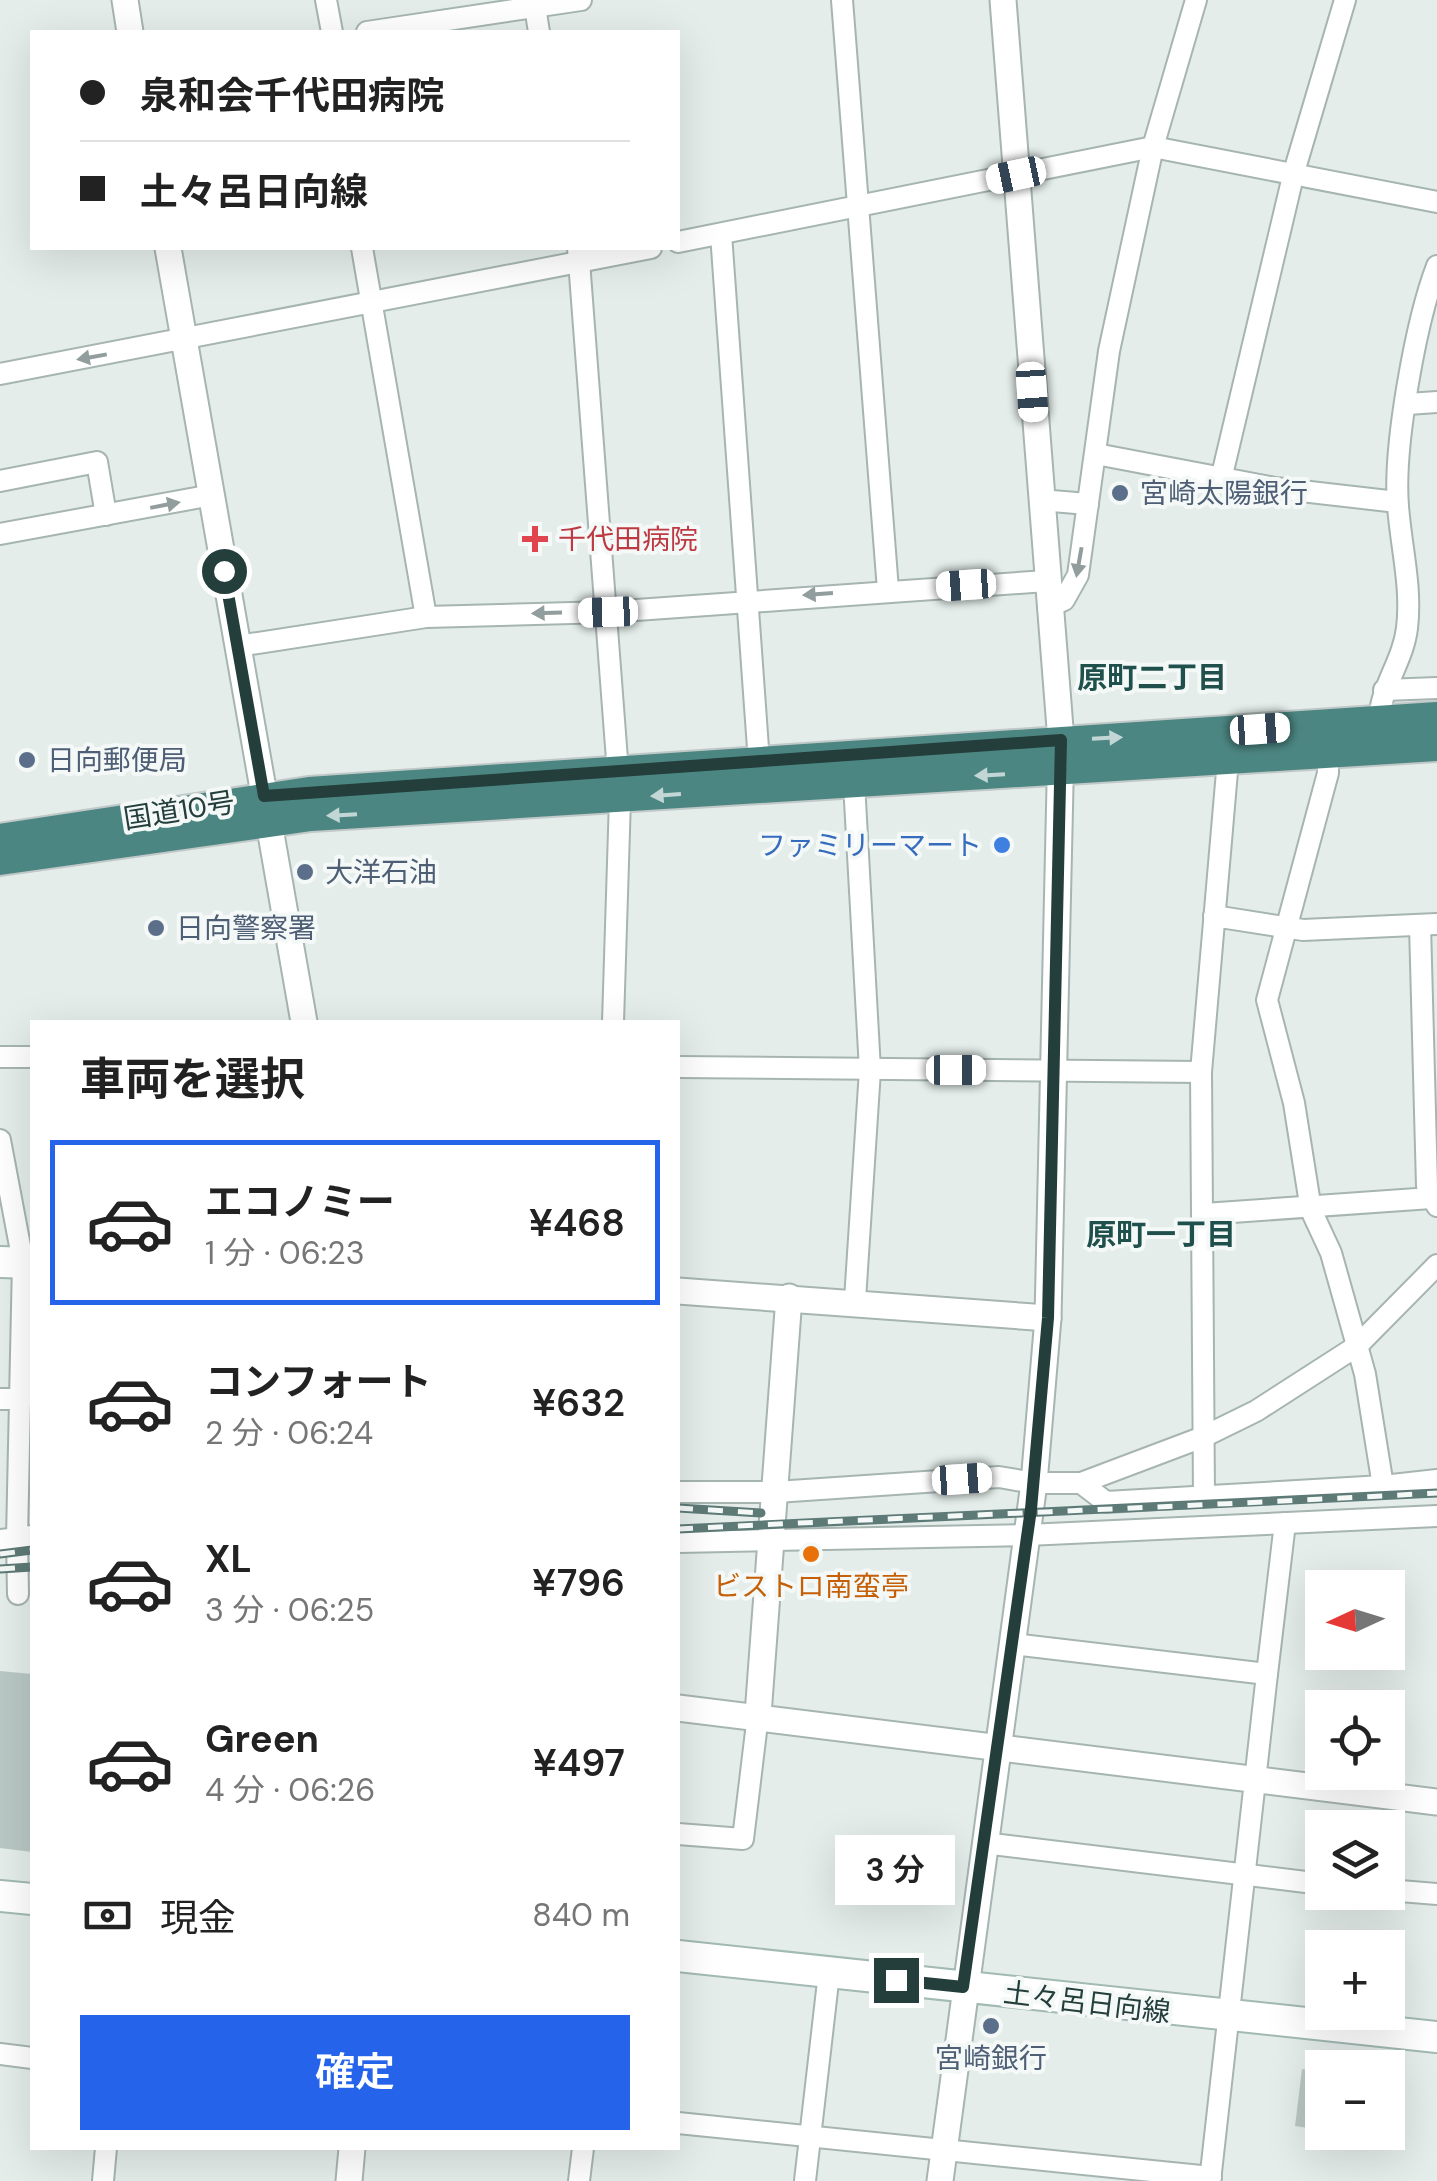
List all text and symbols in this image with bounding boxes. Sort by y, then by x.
text: 泉和会千代田病院 [140,71,444,121]
car [984,154,1048,196]
text: 土々呂日向線 [140,167,368,217]
one-way arrow [76,350,107,366]
car [1015,361,1049,423]
place label: 宮崎太陽銀行 [1140,475,1308,512]
marker: 宮崎太陽銀行 [1109,482,1131,504]
one-way arrow [150,496,181,512]
place label: 千代田病院 [558,521,698,558]
marker: 千代田病院 [522,526,548,552]
one-way arrow [1071,547,1086,579]
route start [202,549,247,594]
car [935,568,997,602]
one-way arrow [802,586,834,602]
car [577,596,639,628]
one-way arrow [530,606,562,622]
district label: 原町二丁目 [1077,658,1227,697]
car [1229,712,1291,746]
one-way arrow [1092,730,1123,746]
place label: 日向郵便局 [47,742,187,779]
marker: 日向郵便局 [16,749,38,771]
one-way arrow [974,767,1006,783]
street label: 国道10号 [121,783,237,838]
one-way arrow [650,788,682,804]
one-way arrow [325,807,357,823]
place label: ファミリーマート [758,827,982,864]
marker: ファミリーマート [991,834,1013,856]
place label: 大洋石油 [325,854,437,891]
marker: 大洋石油 [294,861,316,883]
place label: 日向警察署 [176,910,316,947]
marker: 日向警察署 [145,917,167,939]
text: 車両を選択 [80,1050,305,1109]
car [926,1055,986,1085]
text: エコノミー [205,1177,395,1227]
icon: car [85,1178,175,1268]
text: ¥468 [529,1198,625,1248]
district label: 原町一丁目 [1086,1215,1236,1254]
text: 1 分 · 06:23 [205,1232,365,1274]
text: コンフォート [205,1357,432,1407]
icon: car [85,1358,175,1448]
text: ¥632 [532,1378,625,1428]
text: 2 分 · 06:24 [205,1412,373,1454]
car [931,1462,993,1496]
text: XL [205,1534,252,1584]
icon: car [85,1538,175,1628]
marker: ビストロ南蛮亭 [800,1543,822,1565]
text: ¥796 [532,1558,625,1608]
place label: ビストロ南蛮亭 [713,1568,909,1605]
north arrow [1305,1570,1405,1670]
map controls [1305,1570,1405,2150]
text: 3 分 · 06:25 [205,1589,374,1631]
button: locate [1305,1690,1405,1790]
text: Green [205,1714,319,1764]
icon: car [85,1718,175,1808]
text: ¥497 [533,1738,625,1788]
text: 4 分 · 06:26 [205,1769,375,1811]
button: layers [1305,1810,1405,1910]
callout: 3 分 [836,1835,956,1905]
text: 3 分 [866,1849,924,1891]
icon: cash [80,1888,135,1943]
text: 現金 [160,1893,236,1943]
text: 840 m [532,1894,630,1936]
button: + [1305,1930,1405,2030]
route end [874,1958,919,2003]
street label: 土々呂日向線 [1001,1974,1173,2031]
button: 確定 [80,2015,630,2130]
marker: 宮崎銀行 [980,2015,1002,2037]
place label: 宮崎銀行 [935,2040,1047,2077]
button: − [1305,2050,1405,2150]

